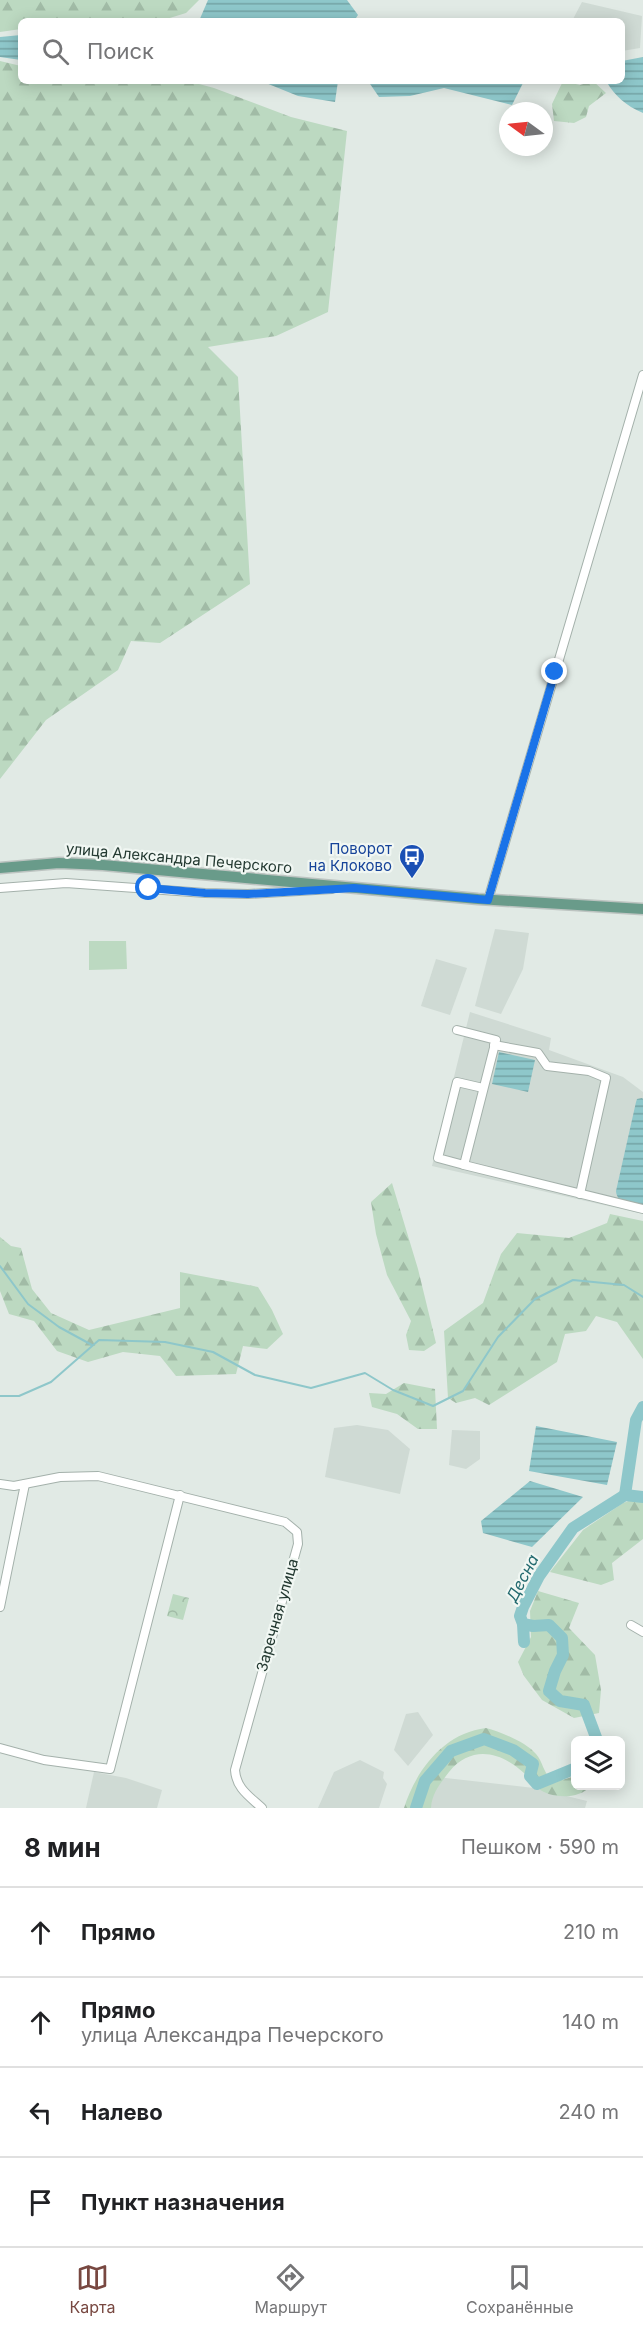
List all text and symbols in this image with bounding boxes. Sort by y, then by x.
search box [18,18,625,84]
icon: search [39,35,72,68]
text: Поиск [87,38,154,64]
north arrow [499,102,553,156]
route end [541,658,567,684]
street label: улица Александра Печерского [65,839,293,877]
place label: Поворот на Клоково [309,839,392,875]
bus stop icon: Поворот на Клоково [397,842,427,880]
route start [135,874,161,900]
water label: Десна [501,1551,543,1606]
street label: Заречная улица [252,1556,302,1674]
map controls [571,1736,625,1790]
button: layers [571,1736,625,1790]
text: 8 мин [24,1832,101,1863]
text: Пешком · 590 m [461,1835,619,1859]
icon: ahead [24,1916,57,1949]
text: Прямо [81,1919,155,1945]
text: 210 m [563,1920,619,1944]
text: Прямо [81,1997,155,2023]
icon: ahead [24,2006,57,2039]
text: 140 m [562,2010,619,2034]
text: улица Александра Печерского [81,2023,384,2047]
icon: left [24,2096,57,2129]
text: Налево [81,2099,163,2125]
text: 240 m [558,2100,619,2124]
icon: arrive [24,2186,57,2219]
text: Пункт назначения [81,2189,285,2215]
tab: Карта [70,2261,115,2317]
tab: Маршрут [254,2261,327,2317]
tab: Сохранённые [466,2261,573,2317]

